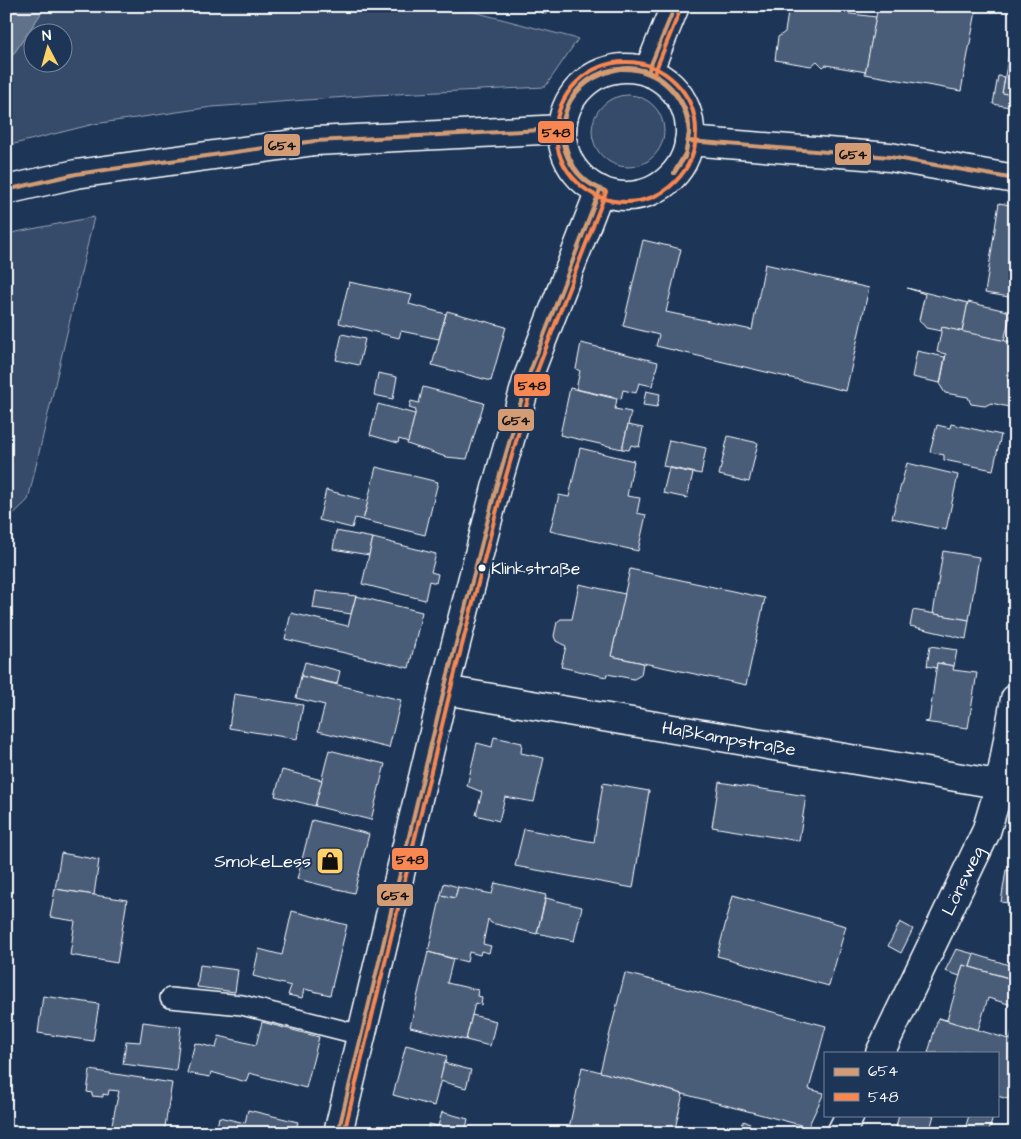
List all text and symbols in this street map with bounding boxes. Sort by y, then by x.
north arrow [22,22,72,72]
text: N [41,26,52,46]
line badge: 548 [537,120,575,144]
text: 548 [542,123,570,143]
line badge: 654 [263,133,301,157]
text: 654 [268,136,297,156]
line badge: 654 [834,142,872,166]
text: 654 [839,145,868,165]
line badge: 548 [513,373,551,397]
text: 548 [518,376,546,396]
line badge: 654 [497,408,535,432]
text: 654 [502,411,531,431]
place label: Klinkstraße [491,557,580,581]
marker: Klinkstraße [477,563,487,573]
street label: Haßkampstraße [660,715,798,763]
street label: Lönsweg [936,842,991,920]
shop icon: SmokeLess [315,846,345,876]
line badge: 548 [391,847,429,871]
place label: SmokeLess [214,849,311,874]
text: 548 [396,850,424,870]
line badge: 654 [376,883,414,907]
text: 654 [381,886,410,906]
legend [824,1052,998,1116]
text: 654 [868,1061,898,1082]
text: 548 [868,1087,899,1108]

